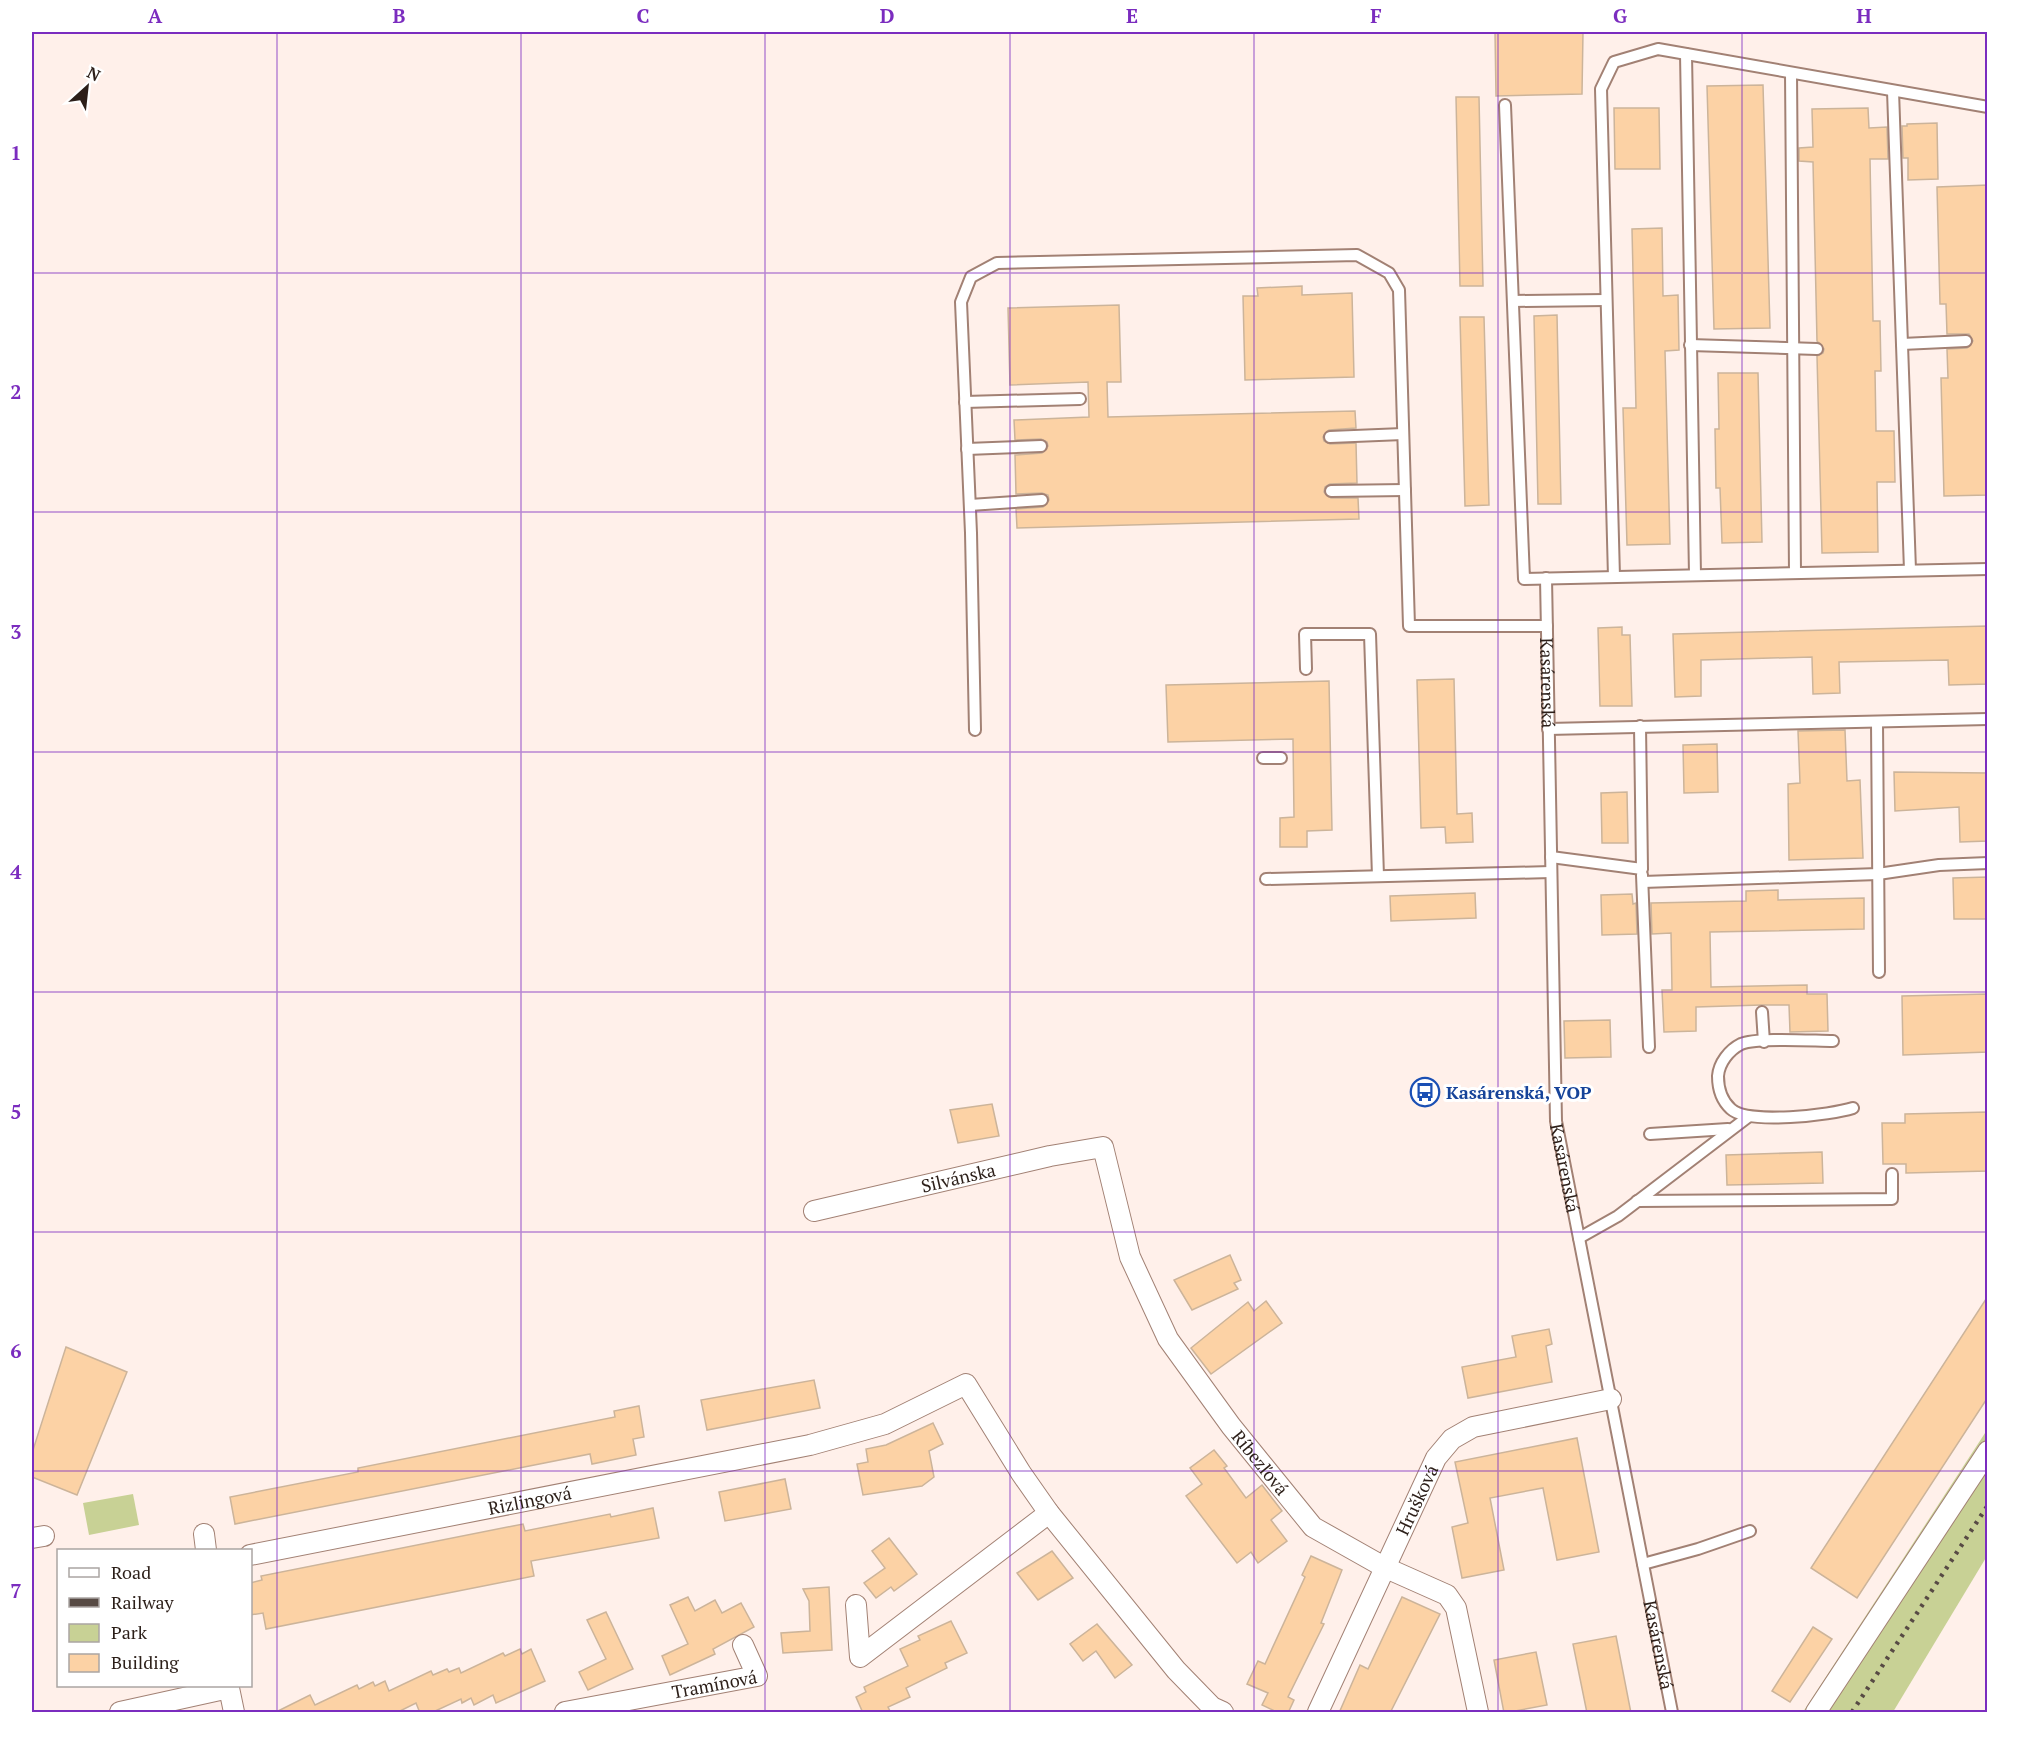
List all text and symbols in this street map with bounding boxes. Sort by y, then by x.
text: A [148,2,163,29]
text: B [393,2,406,29]
text: C [636,2,650,29]
text: D [880,2,894,29]
text: E [1126,2,1138,29]
text: F [1370,2,1382,29]
text: G [1613,2,1627,29]
text: H [1856,2,1872,29]
north arrow [57,57,117,117]
text: N [83,61,104,86]
text: 1 [10,139,22,166]
text: 2 [10,378,22,405]
text: 3 [10,618,22,645]
street label: Kasárenská [1535,638,1561,728]
text: 4 [10,858,22,885]
bus stop icon: Kasárenská, VOP [1409,1076,1441,1108]
place label: Kasárenská, VOP [1446,1080,1592,1104]
text: 5 [10,1098,22,1125]
street label: Kasárenská [1545,1121,1586,1215]
street label: Silvánska [919,1157,998,1198]
text: 6 [10,1337,22,1364]
street label: Ríbezľová [1227,1425,1294,1500]
street label: Hrušková [1390,1461,1443,1539]
street label: Rizlingová [486,1480,573,1520]
legend [57,1549,252,1687]
text: Road [111,1560,151,1584]
text: 7 [10,1577,22,1604]
text: Railway [111,1590,175,1614]
street label: Kasárenská [1638,1598,1679,1692]
text: Park [111,1620,148,1644]
text: Building [111,1650,179,1674]
street label: Tramínová [670,1664,759,1704]

